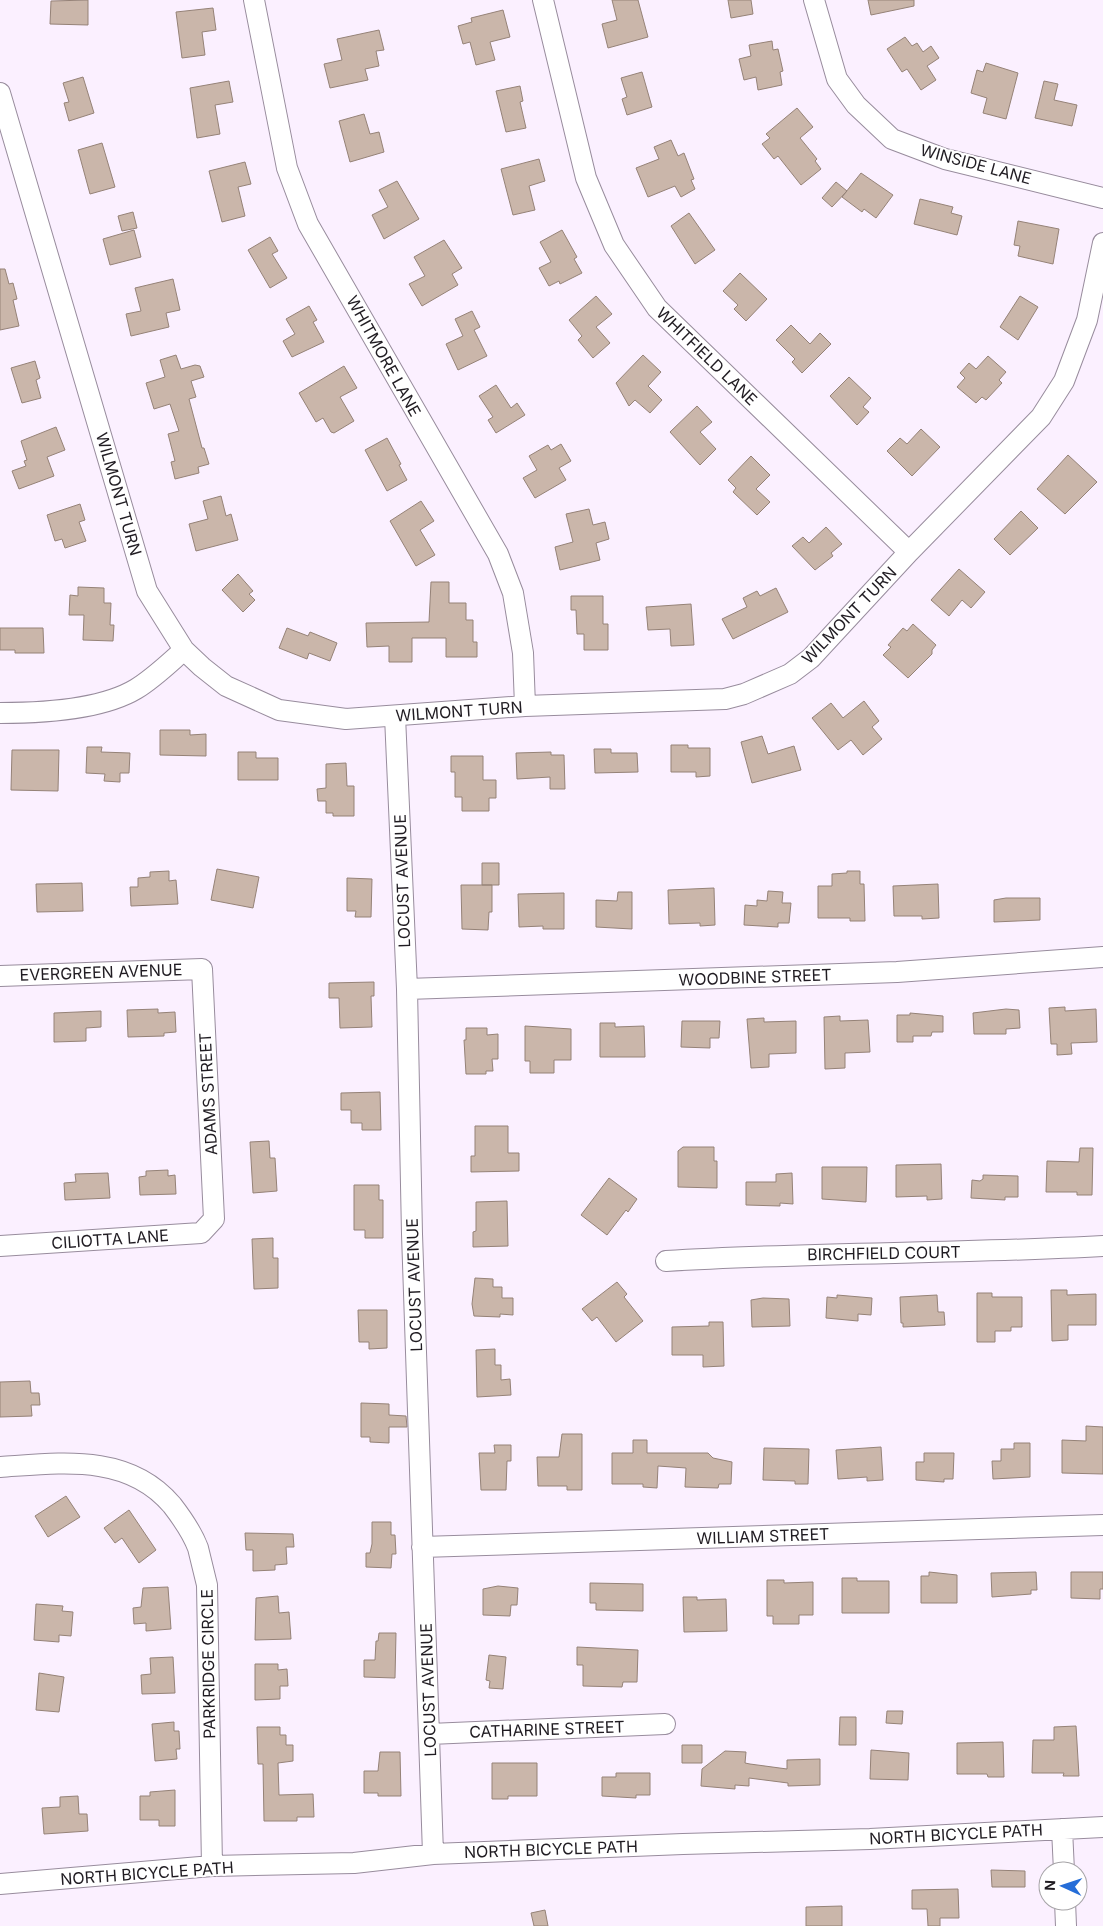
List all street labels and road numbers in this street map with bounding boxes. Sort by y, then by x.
street label: WINSIDE LANE [918,140,1034,188]
street label: WHITMORE LANE [342,292,426,420]
street label: WHITFIELD LANE [652,303,762,409]
street label: WILMONT TURN [92,430,146,558]
street label: WILMONT TURN [798,562,900,668]
street label: WILMONT TURN [395,697,523,725]
street label: LOCUST AVENUE [390,814,414,948]
street label: EVERGREEN AVENUE [19,959,183,985]
street label: WOODBINE STREET [678,964,832,990]
street label: ADAMS STREET [195,1032,221,1156]
street label: LOCUST AVENUE [402,1218,426,1352]
street label: CILIOTTA LANE [51,1225,169,1253]
street label: BIRCHFIELD COURT [807,1242,961,1264]
street label: WILLIAM STREET [696,1524,830,1548]
street label: PARKRIDGE CIRCLE [197,1589,219,1739]
street label: LOCUST AVENUE [416,1623,440,1757]
street label: CATHARINE STREET [469,1716,625,1742]
street label: NORTH BICYCLE PATH [869,1819,1043,1849]
street label: NORTH BICYCLE PATH [464,1836,638,1862]
street label: NORTH BICYCLE PATH [60,1857,234,1889]

